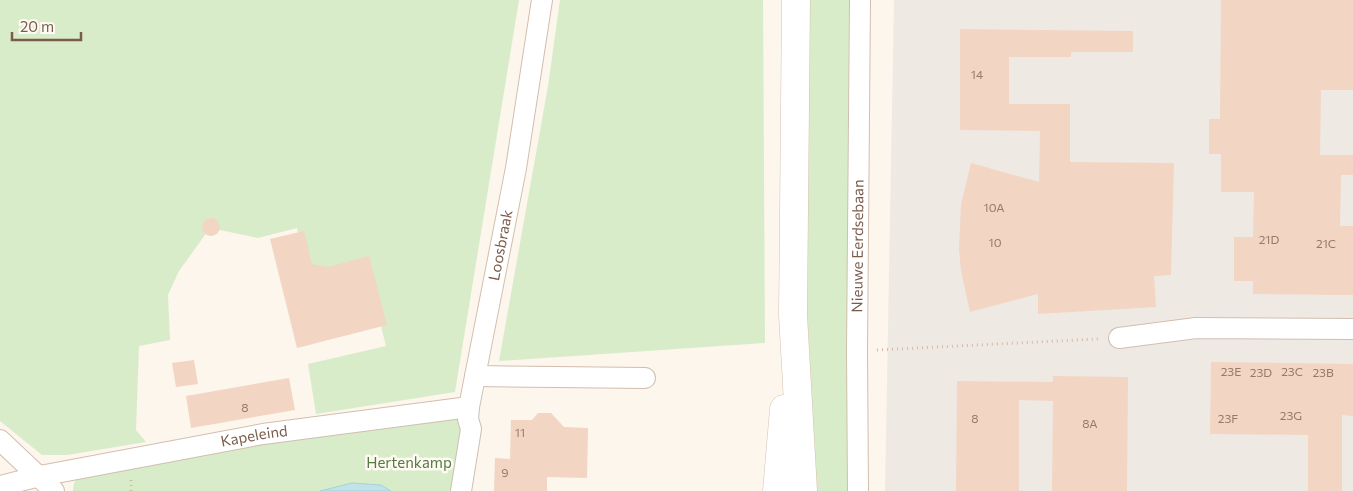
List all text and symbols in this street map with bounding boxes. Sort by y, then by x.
scale bar [12,10,81,42]
text: 20 m [20,17,54,35]
house number: 14 [971,67,983,81]
street label: Nieuwe Eerdsebaan [847,179,866,313]
house number: 10A [984,200,1004,214]
street label: Loosbraak [484,208,516,282]
house number: 21D [1259,232,1279,246]
house number: 10 [989,235,1002,249]
house number: 21C [1316,236,1336,250]
house number: 23E [1221,364,1241,378]
house number: 23C [1281,364,1303,378]
house number: 23D [1250,365,1272,379]
house number: 23B [1312,365,1334,379]
house number: 8 [241,400,249,414]
house number: 23G [1280,408,1302,422]
house number: 8 [971,411,979,425]
house number: 23F [1218,411,1238,425]
house number: 8A [1082,416,1098,430]
street label: Kapeleind [219,421,288,450]
house number: 11 [515,425,525,439]
park label: Hertenkamp [366,453,452,471]
house number: 9 [501,465,509,479]

